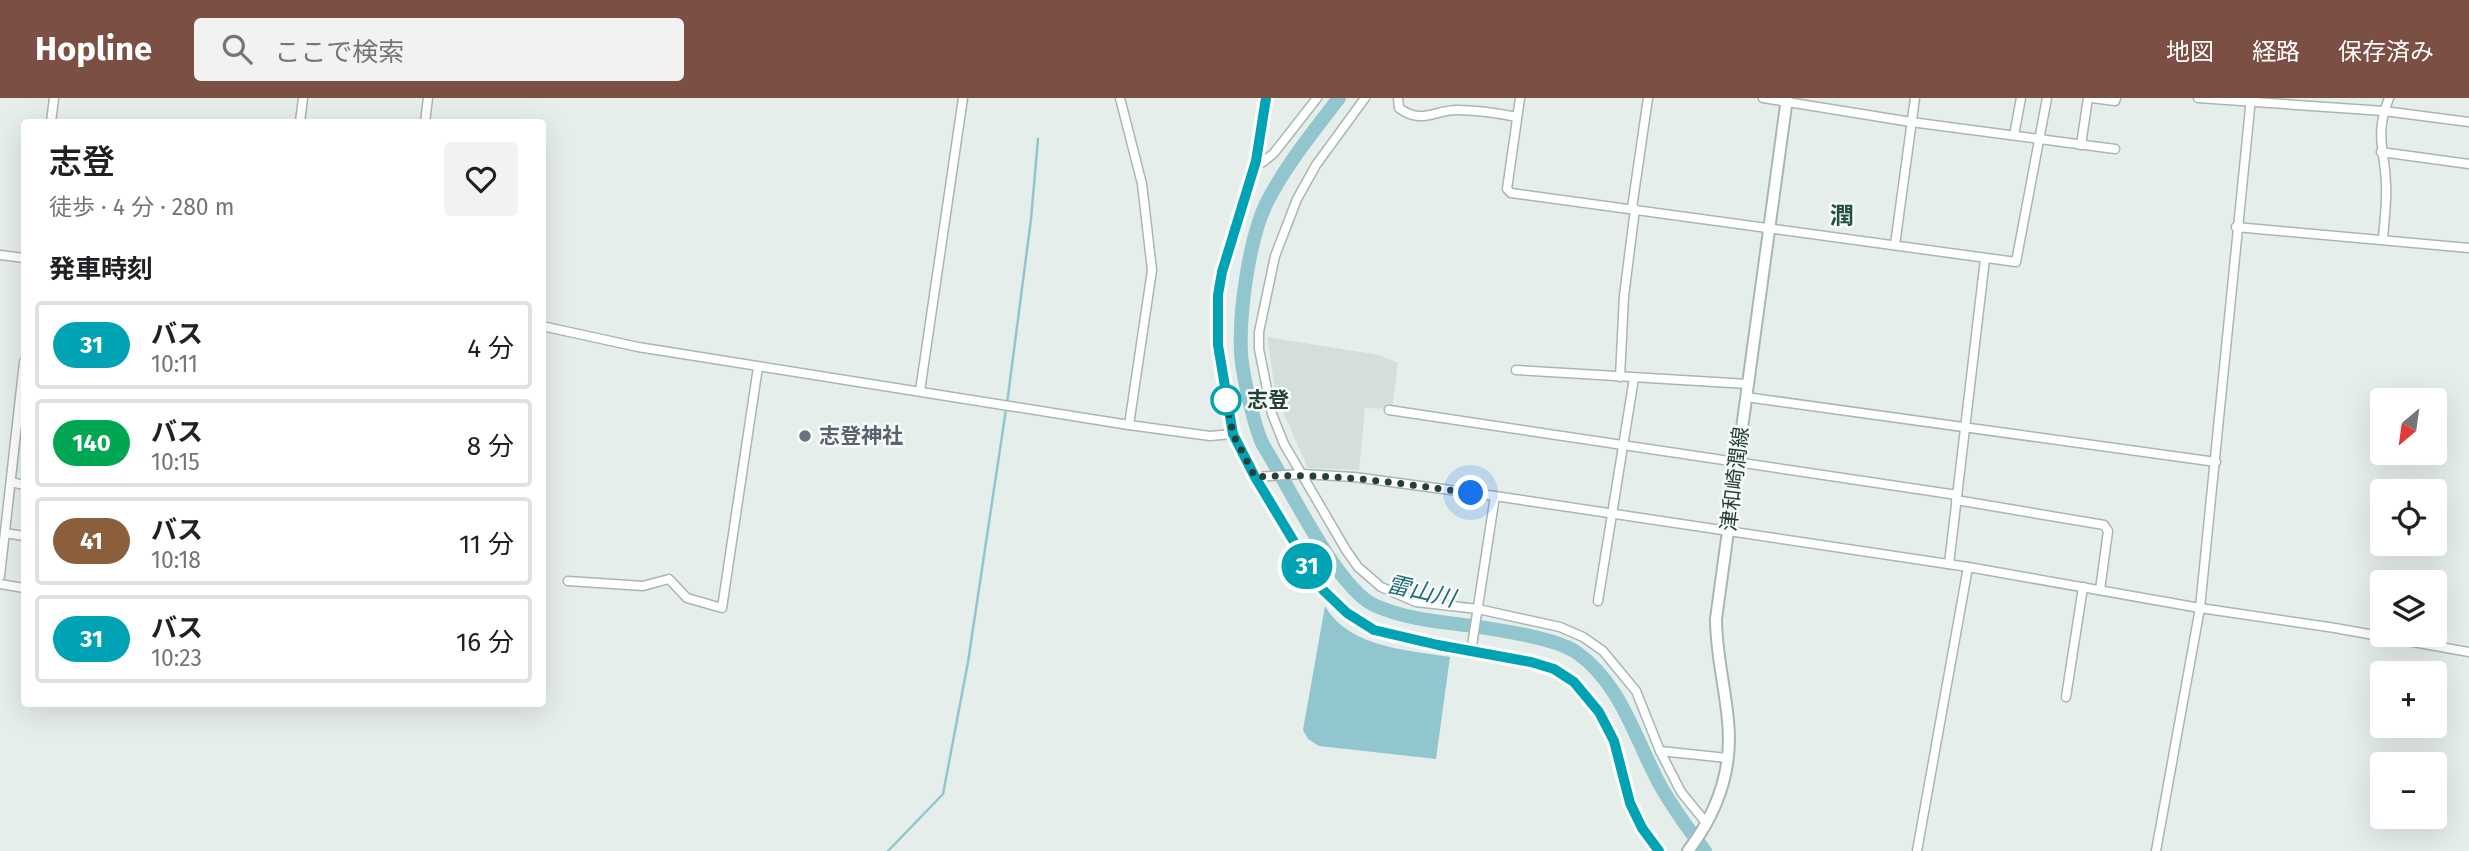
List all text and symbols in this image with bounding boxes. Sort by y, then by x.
search box [194,18,684,81]
text: Hopline [35,29,152,69]
icon: search [218,30,256,68]
text: ここで検索 [274,37,404,68]
text: 地図 [2166,38,2214,66]
text: 経路 [2252,38,2300,66]
text: 保存済み [2338,38,2434,66]
text: 志登 [49,142,115,182]
button: heart [444,142,518,216]
text: 徒歩 · 4 分 · 280 m [49,193,234,221]
district label: 潤 [1830,202,1854,230]
text: 発車時刻 [49,254,153,285]
text: バス [151,319,203,350]
text: 31 [80,331,103,359]
text: 4 分 [467,333,514,364]
text: 10:11 [151,350,198,378]
marker: 志登 [1211,385,1241,415]
place label: 志登 [1247,387,1289,413]
north arrow [2370,388,2446,466]
map controls [2370,388,2447,829]
text: バス [151,417,203,448]
place label: 志登神社 [819,423,903,449]
street label: 津和崎潤線 [1716,425,1754,533]
marker: 志登神社 [797,428,813,444]
text: 140 [72,429,111,457]
text: 8 分 [467,431,514,462]
text: 10:15 [151,448,200,476]
your location [1453,475,1488,510]
button: locate [2370,479,2447,556]
text: バス [151,515,203,546]
text: 41 [80,527,103,555]
text: 11 分 [459,529,514,560]
line badge: 31 [1276,543,1338,589]
text: 10:18 [151,546,201,574]
text: 31 [1295,552,1319,580]
water label: 雷山川 [1384,570,1461,613]
button: layers [2370,570,2447,647]
text: バス [151,613,203,644]
text: 31 [80,625,103,653]
text: 16 分 [456,627,514,658]
text: 10:23 [151,644,202,672]
button: + [2370,661,2447,738]
button: − [2370,752,2447,829]

